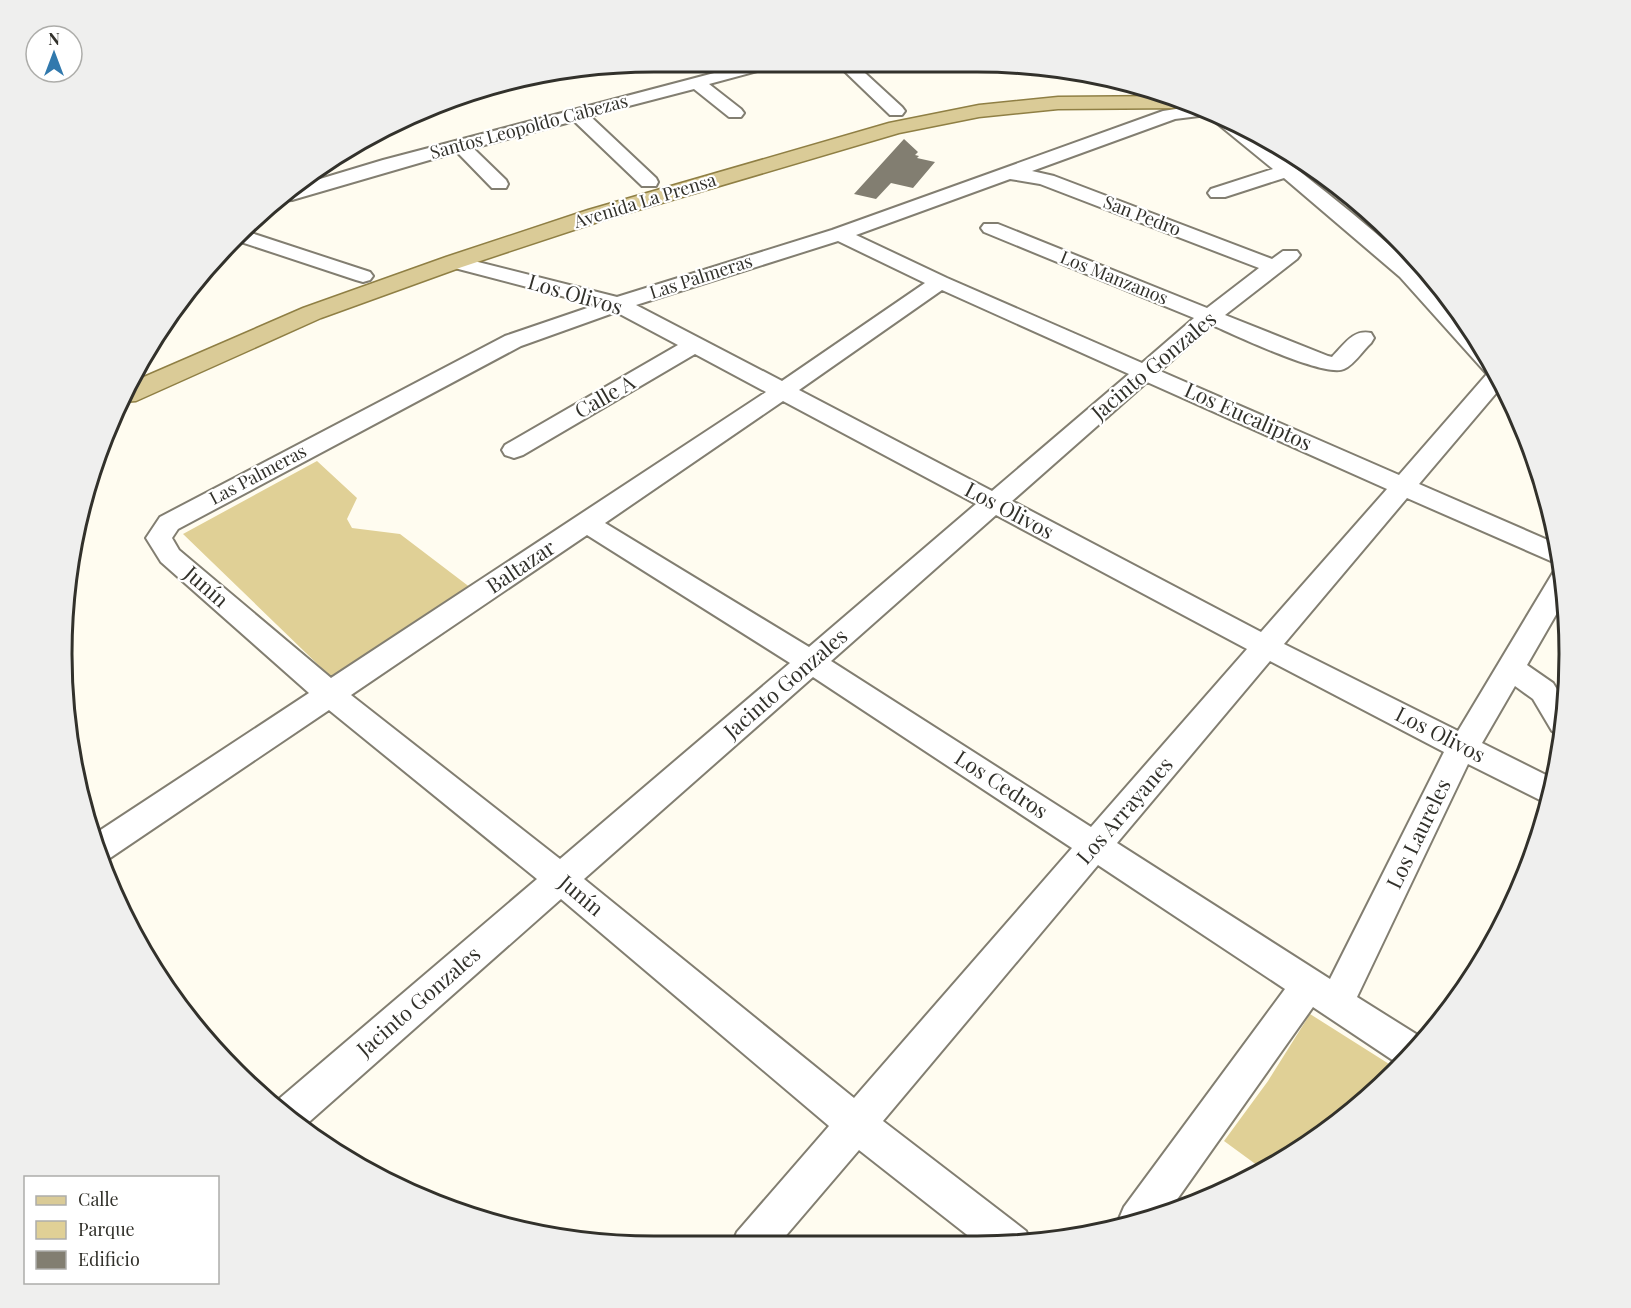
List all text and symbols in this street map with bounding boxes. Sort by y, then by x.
north arrow [24,24,84,84]
text: N [48,28,60,49]
street label: Santos Leopoldo Cabezas [427,88,630,164]
street label: Avenida La Prensa [570,167,719,233]
street label: San Pedro [1100,189,1185,241]
street label: Los Manzanos [1057,245,1172,310]
street label: Las Palmeras [646,248,755,304]
street label: Los Olivos [525,266,626,320]
street label: Jacinto Gonzales [1084,304,1221,426]
street label: Calle A [569,366,640,424]
street label: Los Eucaliptos [1181,375,1317,456]
street label: Las Palmeras [205,438,310,510]
street label: Los Olivos [961,474,1059,544]
street label: Baltazar [480,532,560,599]
street label: Junín [179,558,236,613]
street label: Jacinto Gonzales [716,621,852,745]
street label: Los Olivos [1391,699,1490,768]
street label: Los Cedros [950,743,1054,824]
street label: Los Arrayanes [1069,750,1178,869]
street label: Los Laureles [1379,774,1456,893]
street label: Junín [553,867,611,922]
street label: Jacinto Gonzales [349,939,485,1063]
legend [24,1176,219,1284]
text: Calle [78,1187,119,1211]
text: Parque [78,1217,135,1241]
text: Edificio [78,1247,140,1271]

